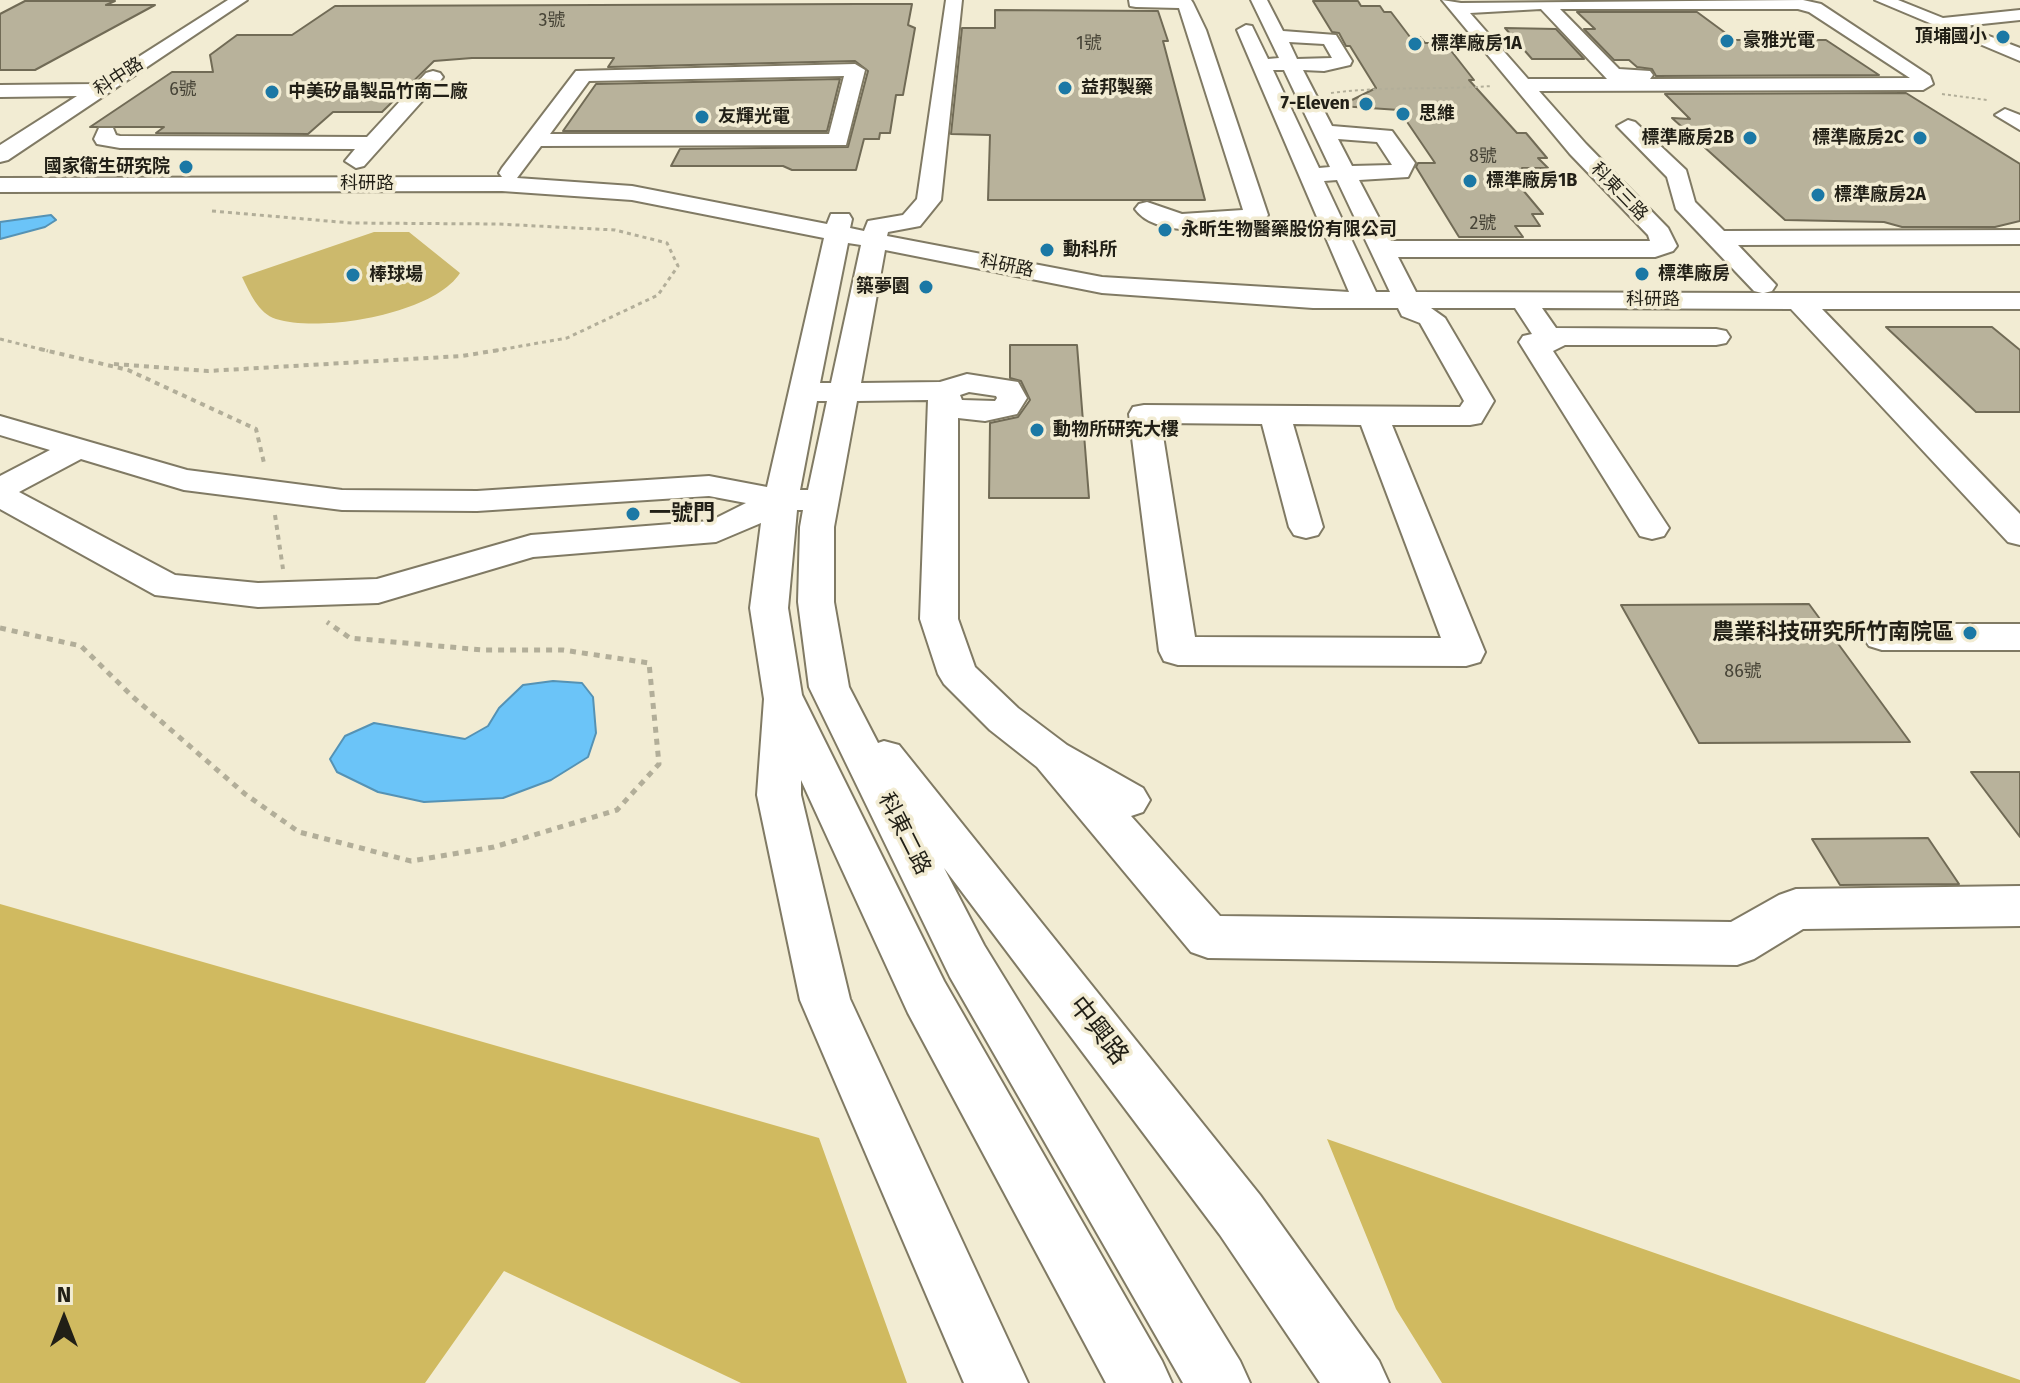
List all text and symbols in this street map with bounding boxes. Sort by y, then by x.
house number: 3號 [539,10,565,32]
place label: 頂埔國小 [1915,26,1987,48]
marker: 頂埔國小 [1994,28,2012,46]
place label: 豪雅光電 [1743,30,1815,52]
marker: 豪雅光電 [1718,32,1736,50]
house number: 1號 [1076,33,1102,55]
place label: 標準廠房1A [1431,33,1522,55]
marker: 標準廠房1A [1406,35,1424,53]
street label: 科中路 [90,53,148,101]
place label: 益邦製藥 [1081,77,1153,99]
house number: 6號 [169,79,197,101]
marker: 益邦製藥 [1056,79,1074,97]
place label: 中美矽晶製品竹南二廠 [288,81,468,103]
marker: 中美矽晶製品竹南二廠 [263,83,281,101]
place label: 7-Eleven [1280,93,1350,115]
marker: 7-Eleven [1357,95,1375,113]
place label: 思維 [1419,103,1455,125]
marker: 思維 [1394,105,1412,123]
place label: 友輝光電 [718,106,790,128]
marker: 友輝光電 [693,108,711,126]
place label: 標準廠房2B [1642,127,1734,149]
place label: 標準廠房2C [1812,127,1904,149]
marker: 標準廠房2B [1741,129,1759,147]
marker: 標準廠房2C [1911,129,1929,147]
house number: 8號 [1469,146,1497,168]
place label: 國家衛生研究院 [44,156,170,178]
marker: 國家衛生研究院 [177,158,195,176]
street label: 科東三路 [1586,159,1652,225]
place label: 標準廠房1B [1486,170,1577,192]
marker: 標準廠房1B [1461,172,1479,190]
street label: 科研路 [340,173,394,195]
place label: 標準廠房2A [1834,184,1926,206]
marker: 標準廠房2A [1809,186,1827,204]
house number: 2號 [1470,213,1496,235]
place label: 永昕生物醫藥股份有限公司 [1181,219,1397,241]
marker: 永昕生物醫藥股份有限公司 [1156,221,1174,239]
place label: 動科所 [1063,239,1117,261]
marker: 動科所 [1038,241,1056,259]
street label: 科研路 [978,250,1036,282]
place label: 標準廠房 [1658,263,1730,285]
place label: 棒球場 [369,264,423,286]
marker: 標準廠房 [1633,265,1651,283]
marker: 棒球場 [344,266,362,284]
place label: 築夢園 [856,276,910,298]
marker: 築夢園 [917,278,935,296]
street label: 科研路 [1626,289,1680,311]
place label: 動物所研究大樓 [1053,419,1179,441]
marker: 動物所研究大樓 [1028,421,1046,439]
place label: 一號門 [649,501,715,527]
marker: 一號門 [624,505,642,523]
place label: 農業科技研究所竹南院區 [1712,620,1954,646]
marker: 農業科技研究所竹南院區 [1961,624,1979,642]
house number: 86號 [1724,661,1762,683]
street label: 科東二路 [872,789,936,879]
street label: 中興路 [1062,991,1134,1071]
north arrow [24,1279,104,1359]
text: N [57,1281,71,1308]

